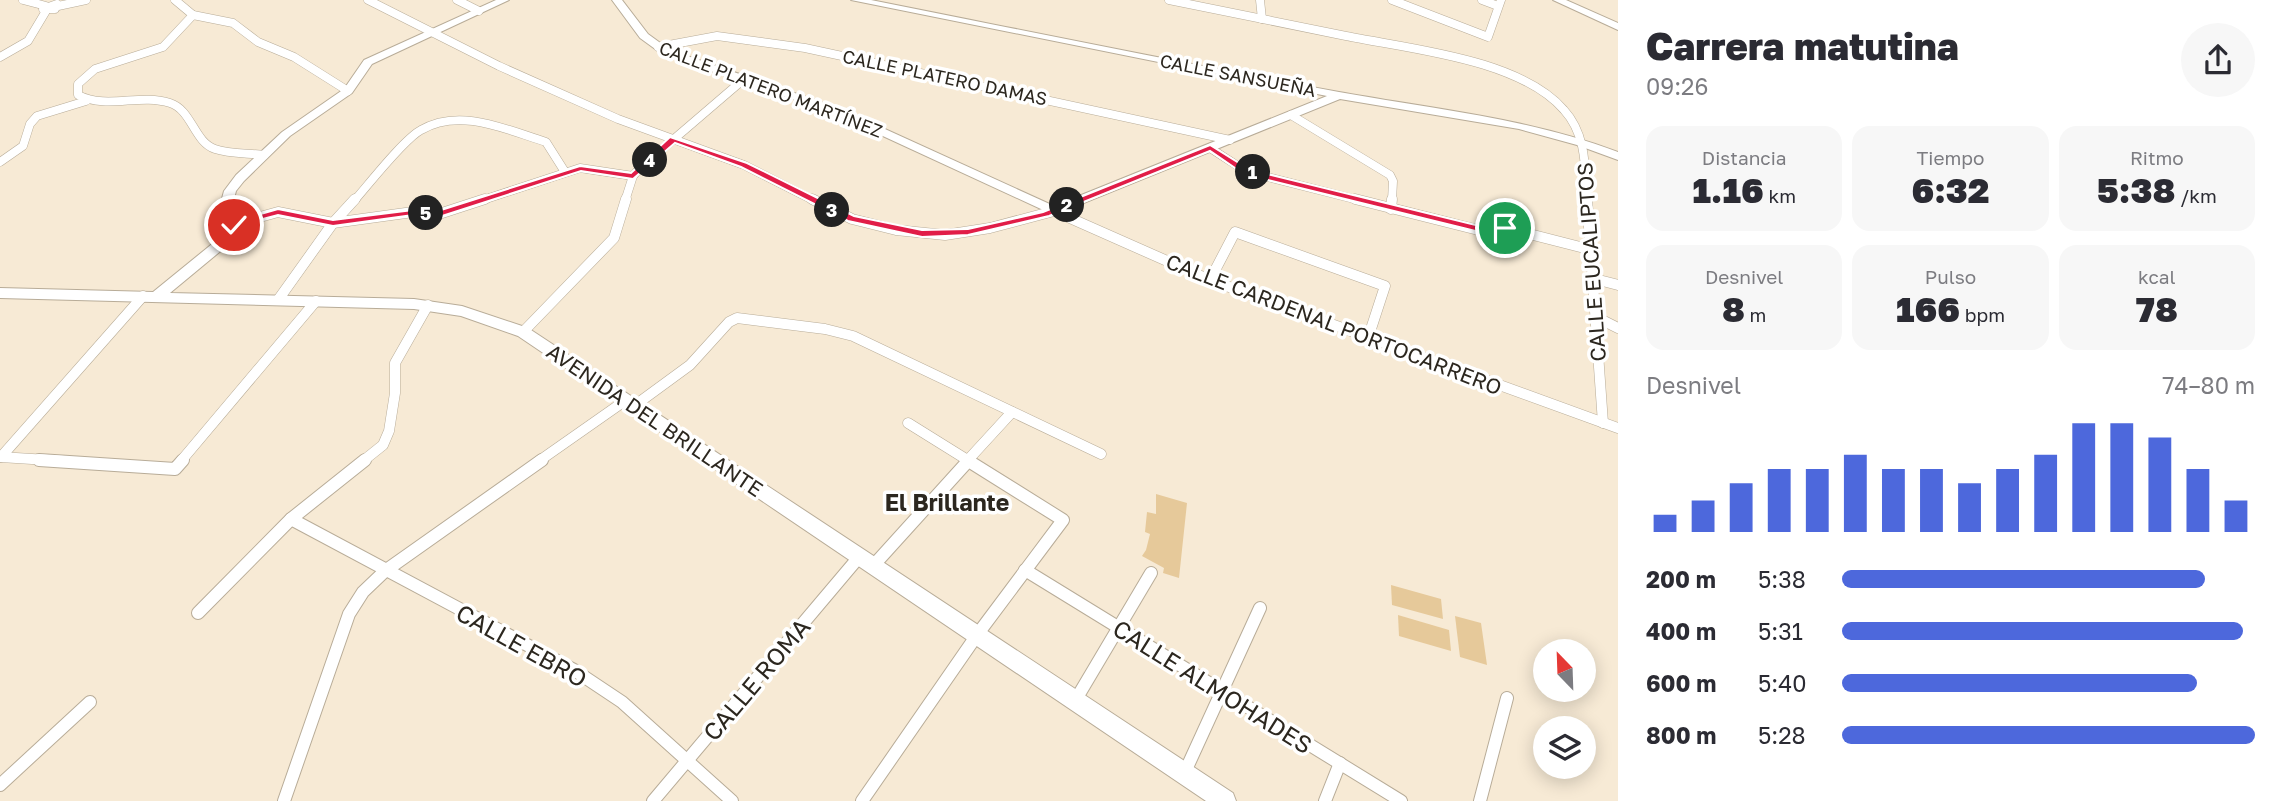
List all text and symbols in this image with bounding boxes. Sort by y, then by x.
text: Carrera matutina [1646,23,1959,68]
button: share [2181,23,2255,97]
street label: CALLE PLATERO MARTÍNEZ [656,36,886,142]
street label: CALLE PLATERO DAMAS [841,45,1049,109]
street label: CALLE SANSUEÑA [1158,49,1318,101]
text: 09:26 [1646,72,1708,100]
pin: 4 [632,142,668,178]
text: Distancia [1702,146,1787,169]
text: Tiempo [1917,146,1984,169]
text: Ritmo [2130,146,2184,169]
text: 4 [644,148,655,171]
pin: 1 [1236,154,1270,190]
text: 1 [1248,160,1257,183]
street label: CALLE EUCALIPTOS [1571,161,1611,363]
text: 1.16 [1692,169,1764,211]
text: 6:32 [1911,169,1990,211]
text: 5:38 [2097,169,2175,211]
text: km [1764,184,1796,207]
text: /km [2175,184,2217,207]
pin: 2 [1050,188,1084,222]
pin: 3 [814,192,850,228]
text: 2 [1061,193,1072,216]
pin [204,195,264,255]
pin: 5 [408,196,444,230]
text: 3 [826,198,837,221]
pin [1475,198,1535,258]
text: 5 [420,201,431,224]
icon: check [215,206,253,244]
icon: arrive [1486,209,1524,247]
street label: CALLE CARDENAL PORTOCARRERO [1162,248,1506,400]
text: Desnivel [1705,265,1783,288]
text: Pulso [1925,265,1976,288]
text: kcal [2138,265,2176,288]
text: 8 [1722,288,1745,330]
text: 166 [1896,288,1960,330]
text: 78 [2136,288,2178,330]
text: m [1745,303,1766,326]
text: bpm [1960,303,2005,326]
street label: AVENIDA DEL BRILLANTE [542,338,768,502]
text: Desnivel [1646,371,1741,399]
text: 74–80 m [2162,371,2255,399]
district label: El Brillante [885,488,1009,516]
text: 200 m [1646,565,1716,593]
text: 5:38 [1758,565,1806,593]
street label: CALLE EBRO [452,597,592,693]
street label: CALLE ROMA [696,612,816,746]
street label: CALLE ALMOHADES [1108,613,1318,759]
text: 400 m [1646,617,1716,645]
text: 5:31 [1758,617,1803,645]
north arrow [1533,639,1596,702]
map controls [1533,639,1596,779]
text: 600 m [1646,669,1716,697]
text: 5:40 [1758,669,1807,697]
button: layers [1533,716,1596,779]
text: 800 m [1646,721,1717,749]
text: 5:28 [1758,721,1806,749]

